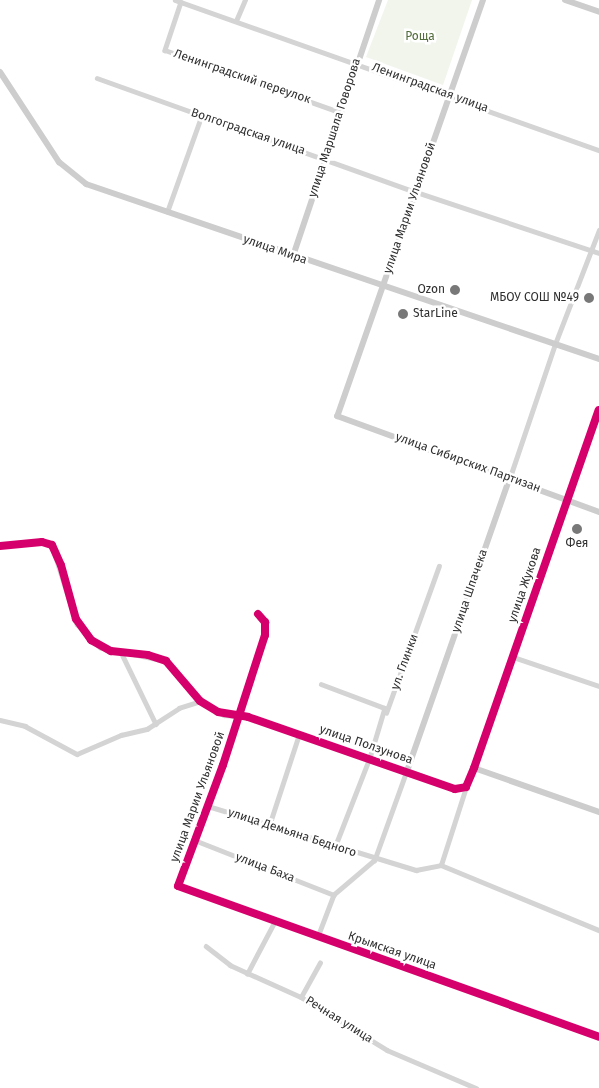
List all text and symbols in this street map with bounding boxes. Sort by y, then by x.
park label: Роща [405,30,435,44]
street label: Ленинградский переулок [172,47,312,107]
street label: улица Маршала Говорова [306,57,364,199]
street label: Ленинградская улица [370,60,490,116]
street label: Волгоградская улица [189,106,307,158]
street label: улица Марии Ульяновой [381,141,439,275]
street label: улица Мира [241,232,309,268]
place label: Ozon [418,283,445,297]
marker: Ozon [449,284,461,296]
place label: МБОУ СОШ №49 [490,291,579,305]
marker: МБОУ СОШ №49 [583,292,595,304]
place label: StarLine [413,307,458,321]
marker: StarLine [397,308,409,320]
street label: улица Сибирских Партизан [393,430,543,496]
marker: Фея [571,523,583,535]
place label: Фея [566,537,588,551]
street label: улица Жукова [505,546,545,624]
street label: улица Шпачека [449,547,491,635]
street label: ул. Глинки [388,632,422,692]
street label: улица Ползунова [318,722,414,768]
street label: улица Марии Ульяновой [168,730,228,864]
street label: улица Демьяна Бедного [226,805,358,861]
street label: улица Баха [233,850,297,886]
street label: Крымская улица [346,929,438,973]
street label: Речная улица [303,994,375,1046]

